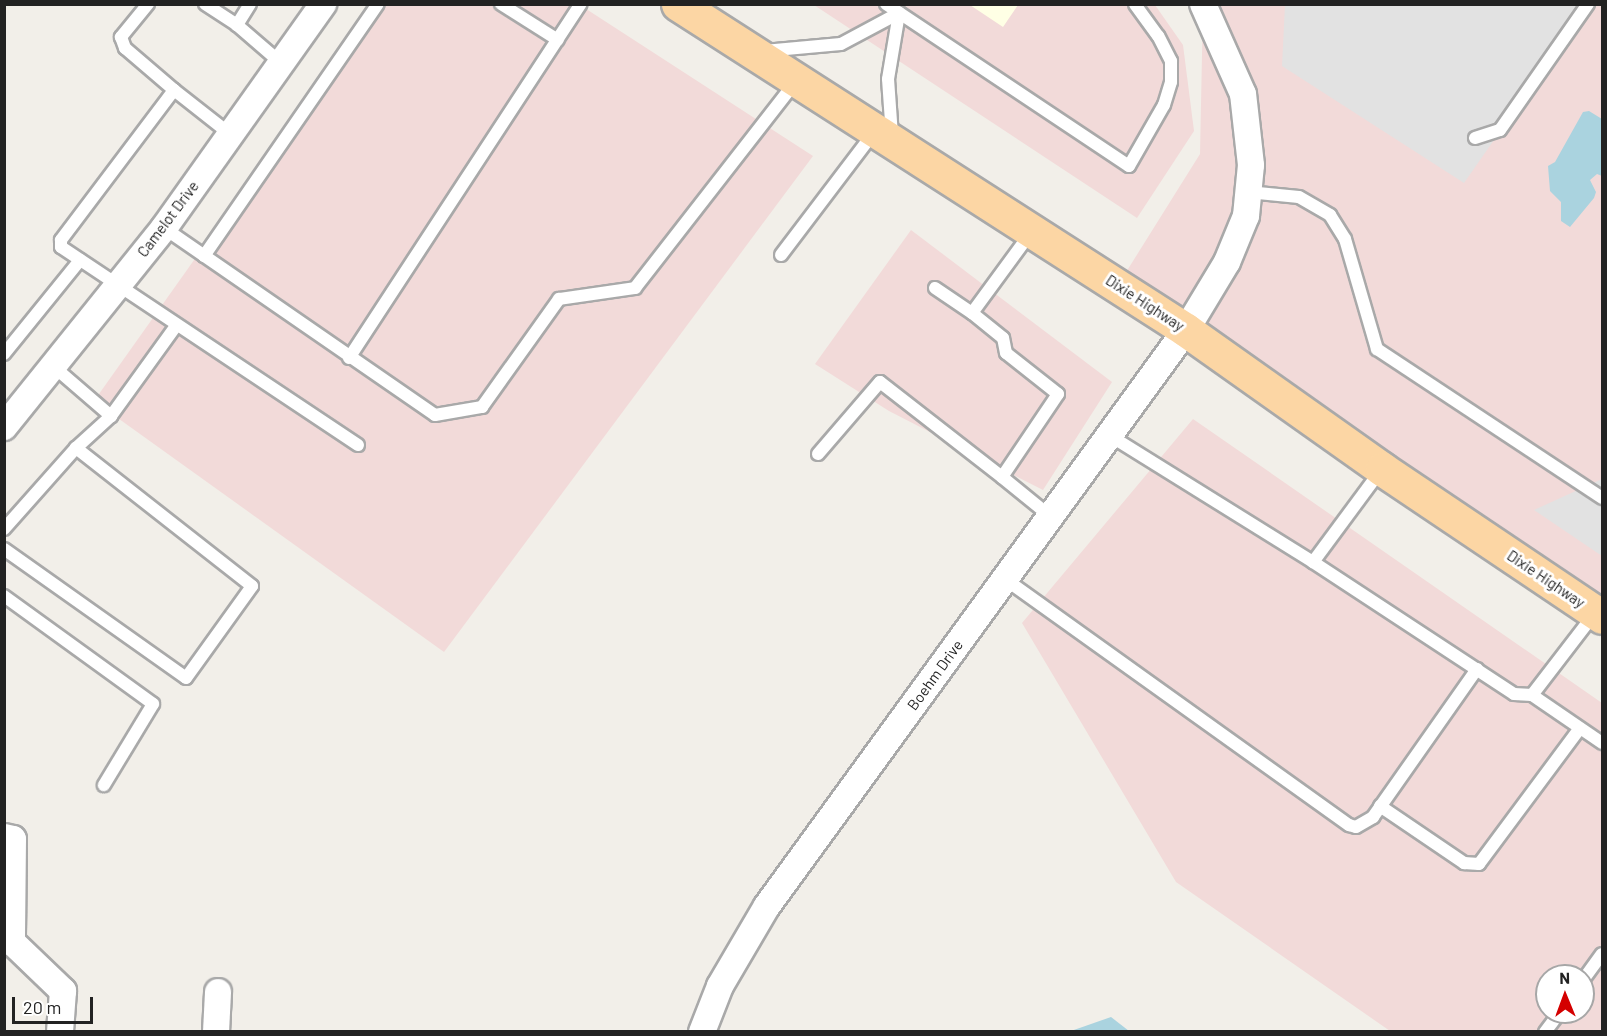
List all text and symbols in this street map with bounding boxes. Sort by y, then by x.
street label: Camelot Drive [134,177,202,261]
street label: Dixie Highway [1102,271,1188,335]
street label: Dixie Highway [1504,546,1588,612]
street label: Boehm Drive [903,636,967,714]
north arrow [1535,964,1595,1024]
text: N [1559,968,1570,987]
scale bar [15,985,96,1023]
text: 20 m [23,996,61,1018]

